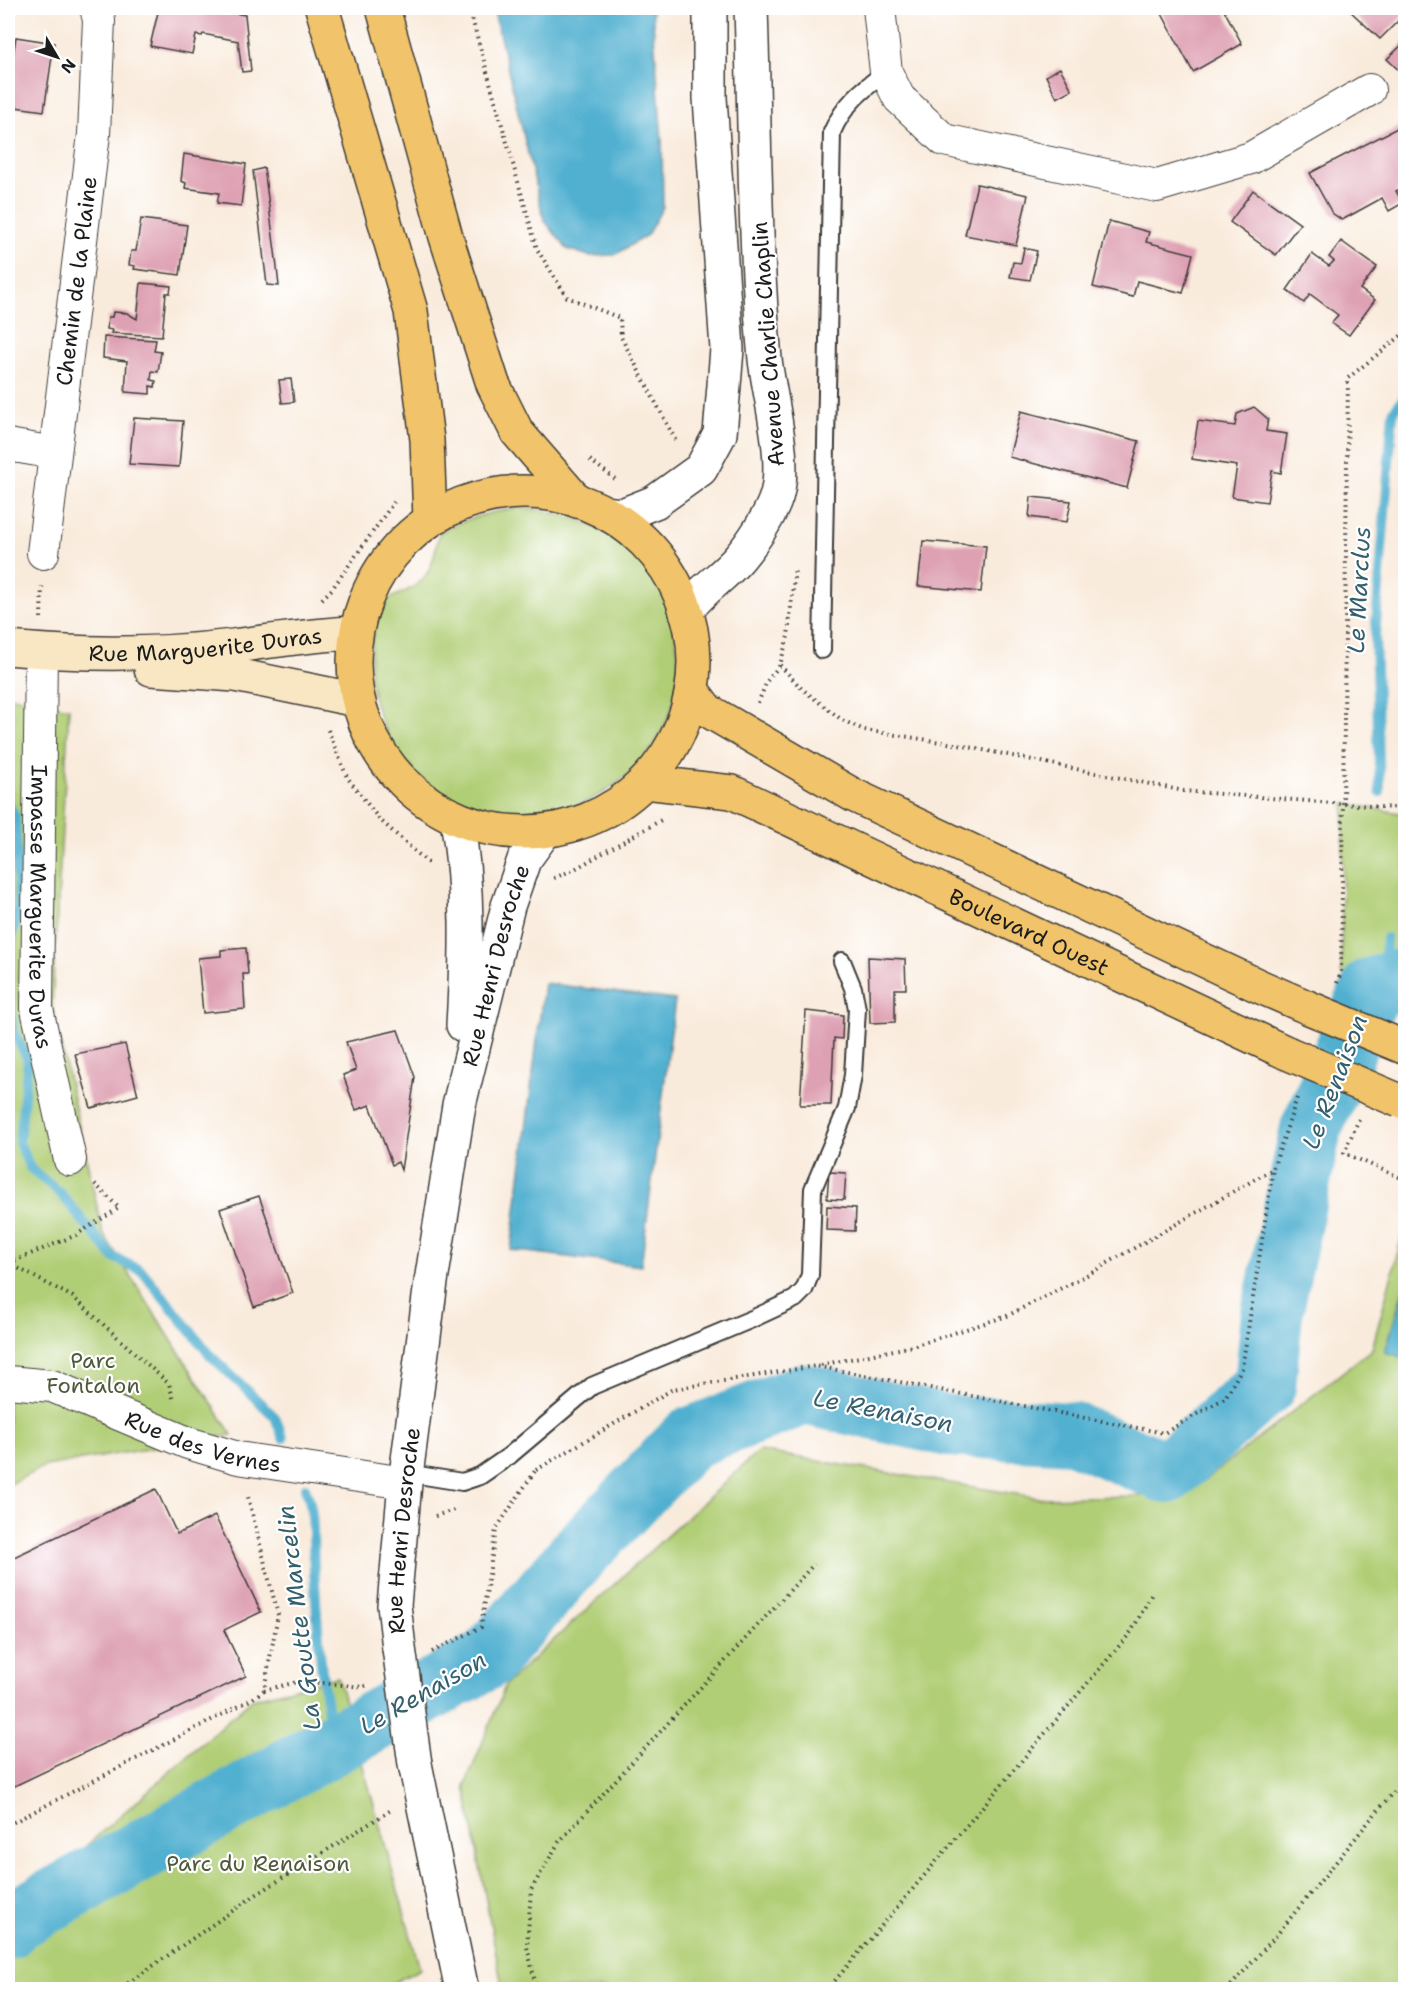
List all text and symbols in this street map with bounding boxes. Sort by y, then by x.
north arrow [27,27,87,87]
text: N [56,55,80,78]
street label: Chemin de la Plaine [49,175,103,387]
street label: Avenue Charlie Chaplin [745,220,791,468]
water label: Le Marclus [1340,526,1378,654]
street label: Rue Marguerite Duras [88,621,323,668]
street label: Impasse Marguerite Duras [22,765,60,1051]
street label: Rue Henri Desroche [455,860,536,1069]
street label: Boulevard Ouest [944,882,1114,982]
water label: Le Renaison [1295,1010,1375,1154]
park label: Parc Fontalon [46,1346,140,1400]
water label: Le Renaison [811,1382,955,1440]
street label: Rue des Vernes [121,1404,283,1479]
street label: Rue Henri Desroche [379,1425,427,1636]
water label: La Goutte Marcelin [269,1503,329,1733]
water label: Le Renaison [354,1644,492,1742]
park label: Parc du Renaison [166,1849,350,1878]

